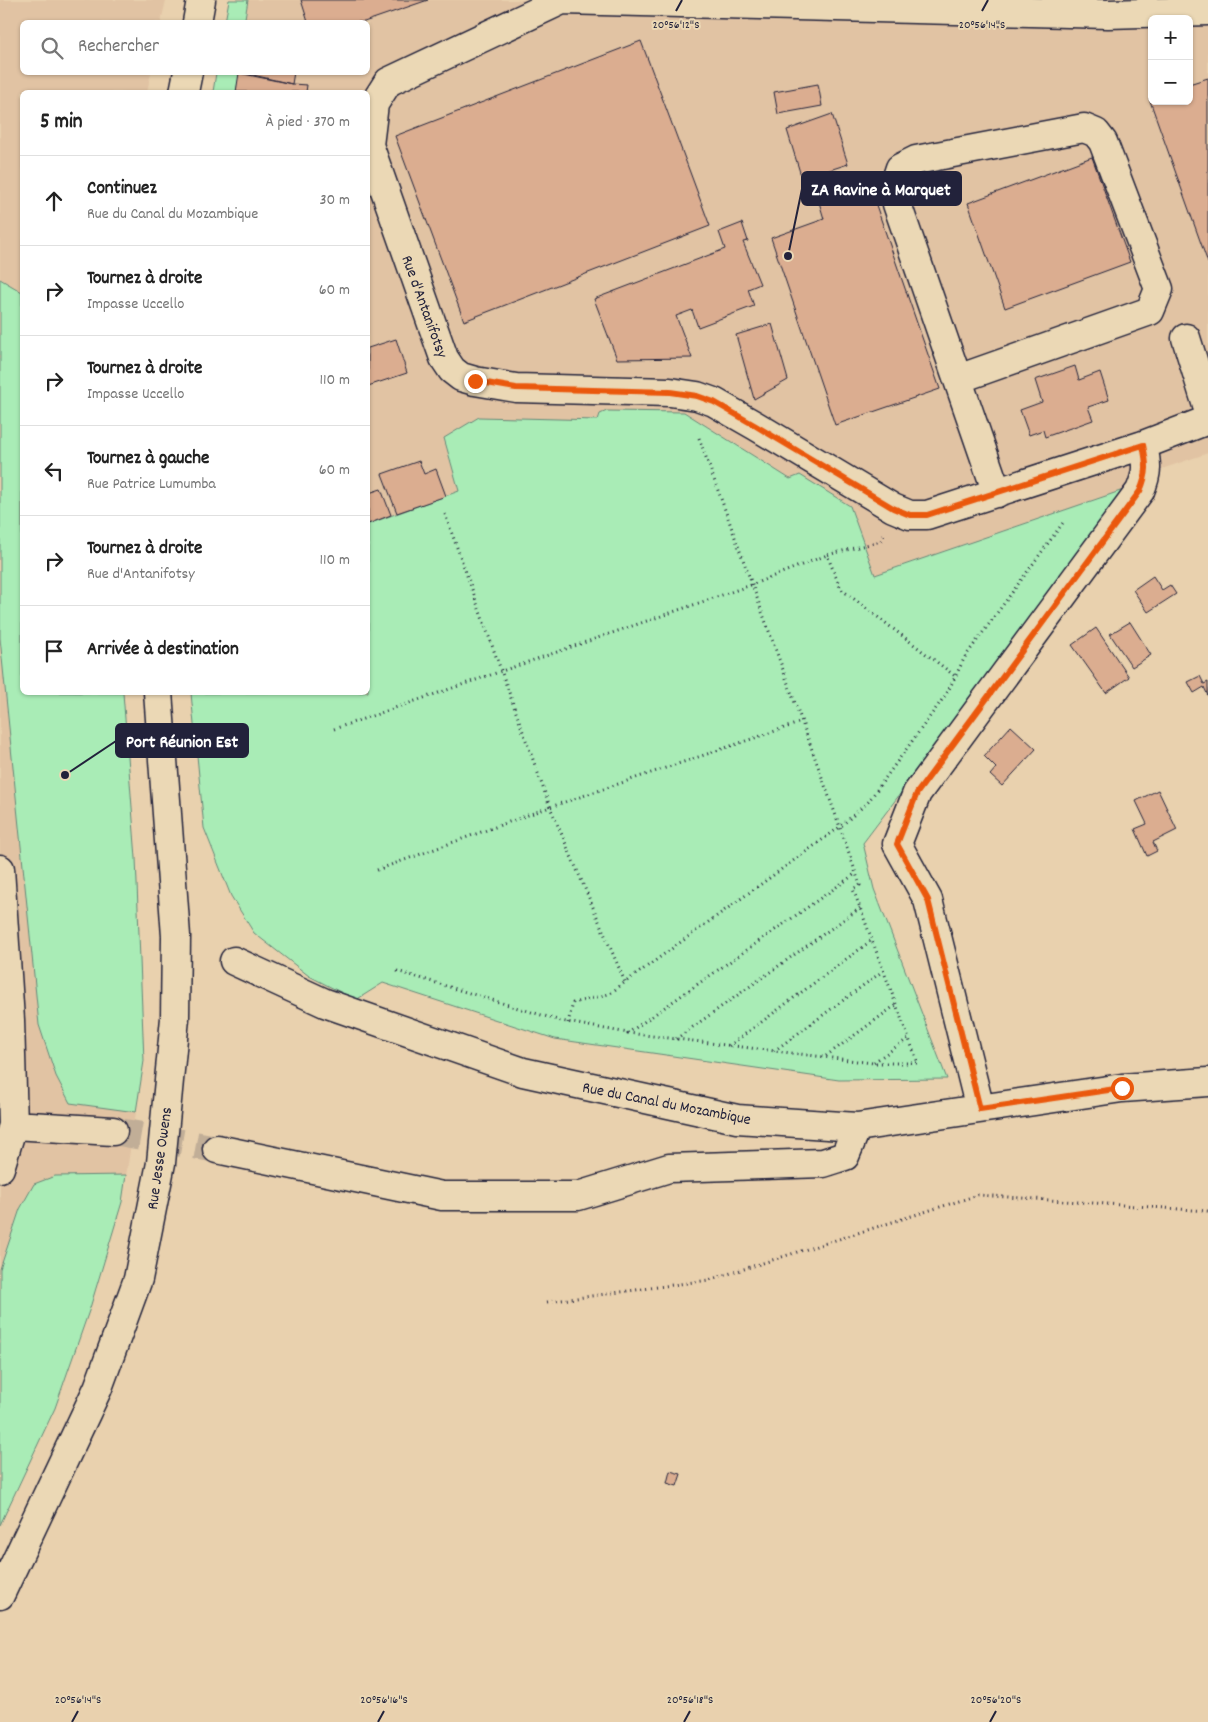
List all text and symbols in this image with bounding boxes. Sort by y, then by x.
map controls [1148,15,1193,105]
button: + [1148,15,1193,60]
text: 20°56'12"S [653,17,699,34]
text: 20°56'14"S [959,17,1005,34]
search box [20,20,370,75]
icon: search [38,34,66,62]
text: Rechercher [78,34,159,61]
button: − [1148,60,1193,105]
text: 5 min [40,108,83,138]
text: À pied · 370 m [266,111,350,134]
callout: ZA Ravine à Marquet [802,172,961,205]
text: Continuez [87,176,157,203]
text: ZA Ravine à Marquet [811,179,951,204]
icon: ahead [40,187,68,215]
text: 30 m [320,189,350,212]
text: Rue du Canal du Mozambique [87,203,258,226]
street label: Rue d'Antanifotsy [394,252,453,362]
text: Tournez à droite [87,266,202,293]
icon: right [40,277,68,305]
text: 60 m [319,279,350,302]
text: Impasse Uccello [87,293,184,316]
text: Tournez à droite [87,356,202,383]
icon: right [40,367,68,395]
text: 110 m [320,369,350,392]
route end [464,370,487,393]
text: Impasse Uccello [87,383,184,406]
text: Tournez à gauche [87,446,209,473]
icon: left [40,457,68,485]
text: 60 m [319,459,350,482]
text: Rue Patrice Lumumba [87,473,216,496]
text: Tournez à droite [87,536,202,563]
icon: right [40,547,68,575]
text: 110 m [320,549,350,572]
text: Rue d'Antanifotsy [87,563,195,586]
icon: arrive [40,637,68,665]
text: Arrivée à destination [87,637,239,664]
callout: Port Réunion Est [116,724,248,757]
text: Port Réunion Est [126,731,239,756]
street label: Rue du Canal du Mozambique [580,1077,753,1132]
route start [1111,1077,1134,1100]
street label: Rue Jesse Owens [142,1105,179,1211]
text: 20°56'14"S [55,1692,101,1709]
text: 20°56'16"S [360,1692,408,1709]
text: 20°56'18"S [667,1692,713,1709]
text: 20°56'20"S [971,1692,1021,1709]

